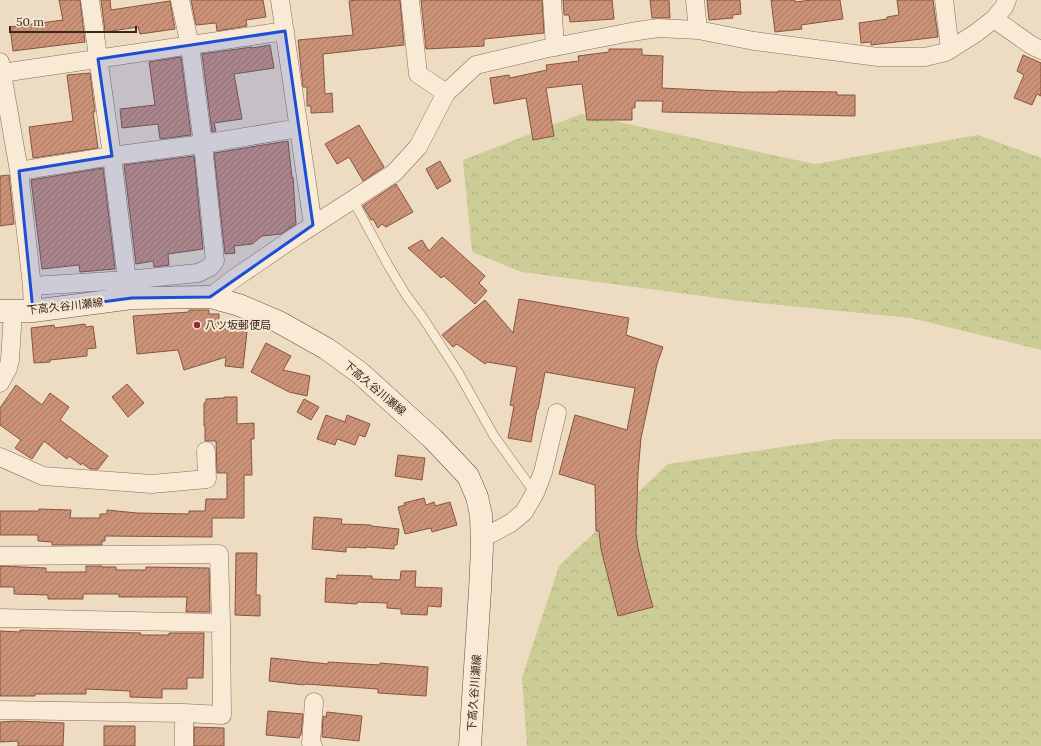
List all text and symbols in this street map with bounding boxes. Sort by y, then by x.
scale bar [10,8,136,34]
text: 50 m [16,14,44,29]
street label: 下高久谷川瀬線 [26,295,104,317]
place label: 八ツ坂郵便局 [205,318,271,332]
marker: 八ツ坂郵便局 [192,320,202,330]
street label: 下高久谷川瀬線 [341,358,409,418]
street label: 下高久谷川瀬線 [464,654,484,732]

